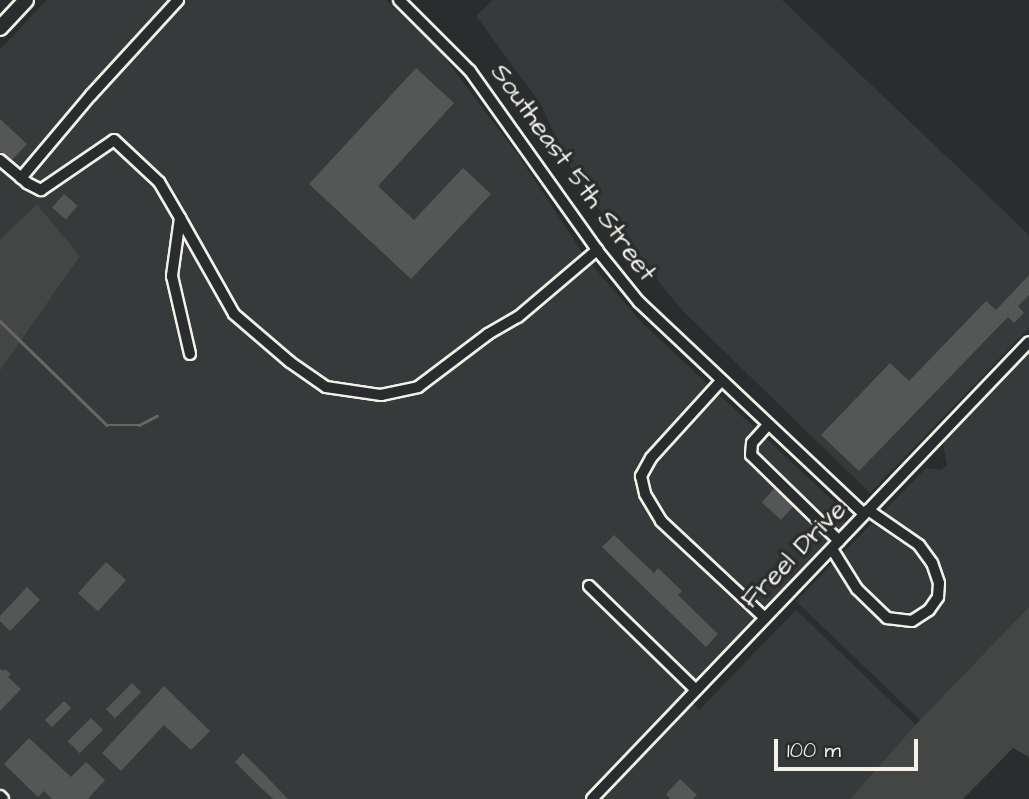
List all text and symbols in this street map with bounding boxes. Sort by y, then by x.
street label: Southeast 5th Street [483,58,663,288]
street label: Freel Drive [735,495,853,615]
scale bar [777,726,920,770]
text: 100 m [787,736,841,765]

